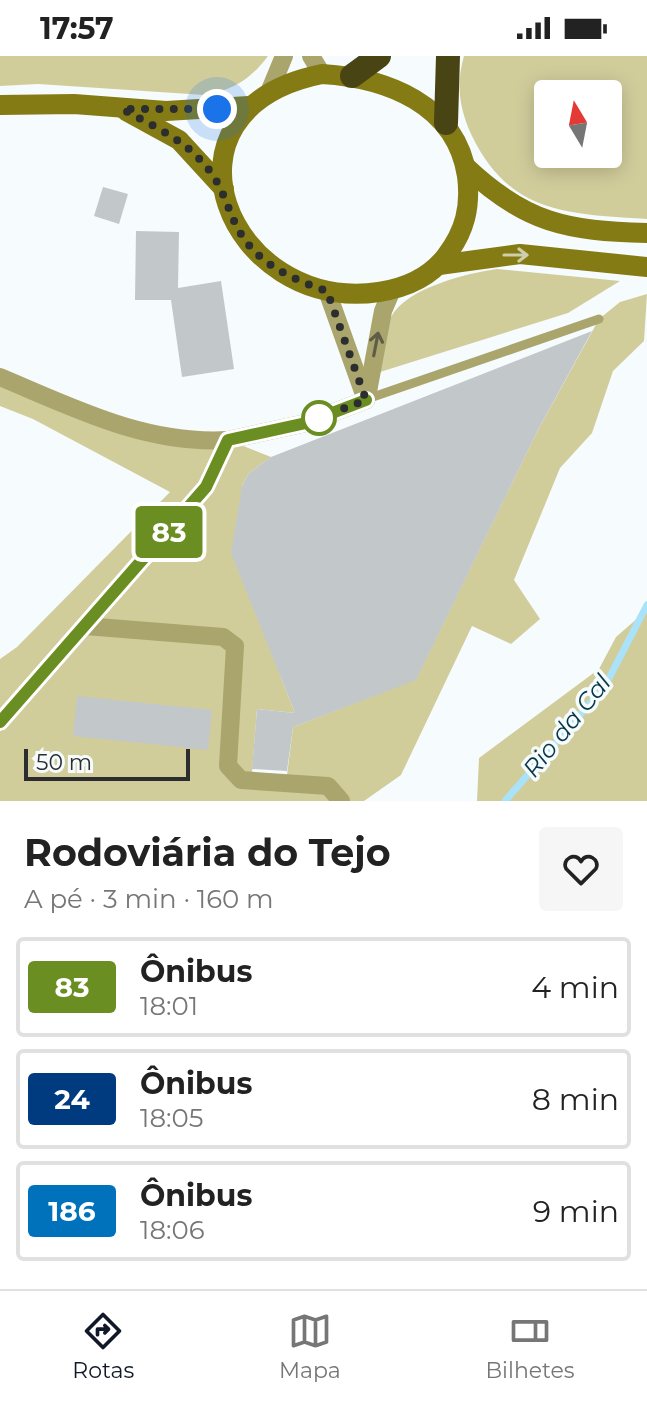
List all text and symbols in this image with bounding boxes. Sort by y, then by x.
text: 17:57 [40,10,114,47]
north arrow [534,80,622,168]
map controls [534,80,622,168]
your location [197,89,237,129]
one-way arrow [502,247,529,263]
one-way arrow [369,332,384,357]
unlabelled marker [302,401,336,435]
line badge: 83 [133,506,205,558]
text: 83 [151,515,187,549]
water label: Rio da Cal [517,668,617,783]
scale bar [24,745,190,781]
text: 50 m [36,749,92,776]
button: heart [539,827,623,911]
text: Rodoviária do Tejo [24,829,391,876]
text: A pé · 3 min · 160 m [24,883,274,915]
text: Ônibus [140,953,252,990]
text: 4 min [531,969,619,1006]
text: 83 [54,970,90,1004]
text: 18:01 [140,990,198,1022]
text: Ônibus [140,1065,252,1102]
text: 8 min [532,1081,619,1118]
text: 24 [54,1082,90,1116]
text: 18:05 [140,1102,203,1134]
text: Ônibus [140,1177,252,1214]
text: 9 min [533,1193,619,1230]
text: 186 [48,1194,96,1228]
text: 18:06 [140,1214,205,1246]
tab: Rotas [72,1309,134,1384]
tab: Mapa [279,1309,341,1384]
tab: Bilhetes [485,1309,575,1384]

